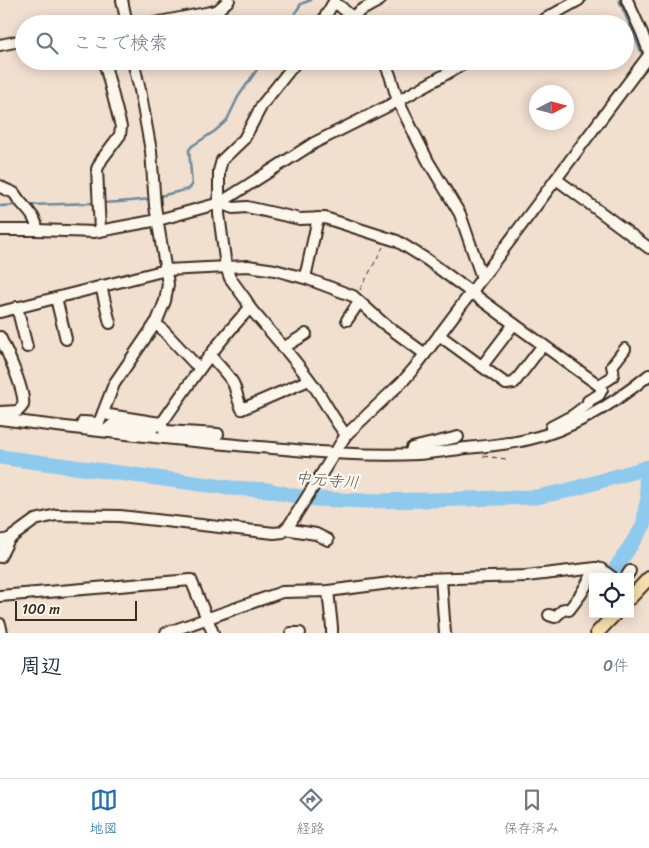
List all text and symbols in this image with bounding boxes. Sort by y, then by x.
search box [15,15,634,70]
text: ここで検索 [73,26,168,59]
icon: search [33,29,61,57]
north arrow [529,85,574,130]
water label: 中元寺川 [294,463,360,497]
map controls [589,573,634,618]
button: locate [589,573,634,618]
text: 100 m [22,597,60,622]
scale bar [15,598,138,621]
text: 周辺 [20,647,62,685]
text: 0件 [603,651,629,680]
tab: 地図 [90,786,118,841]
tab: 経路 [297,786,325,841]
tab: 保存済み [504,786,560,841]

